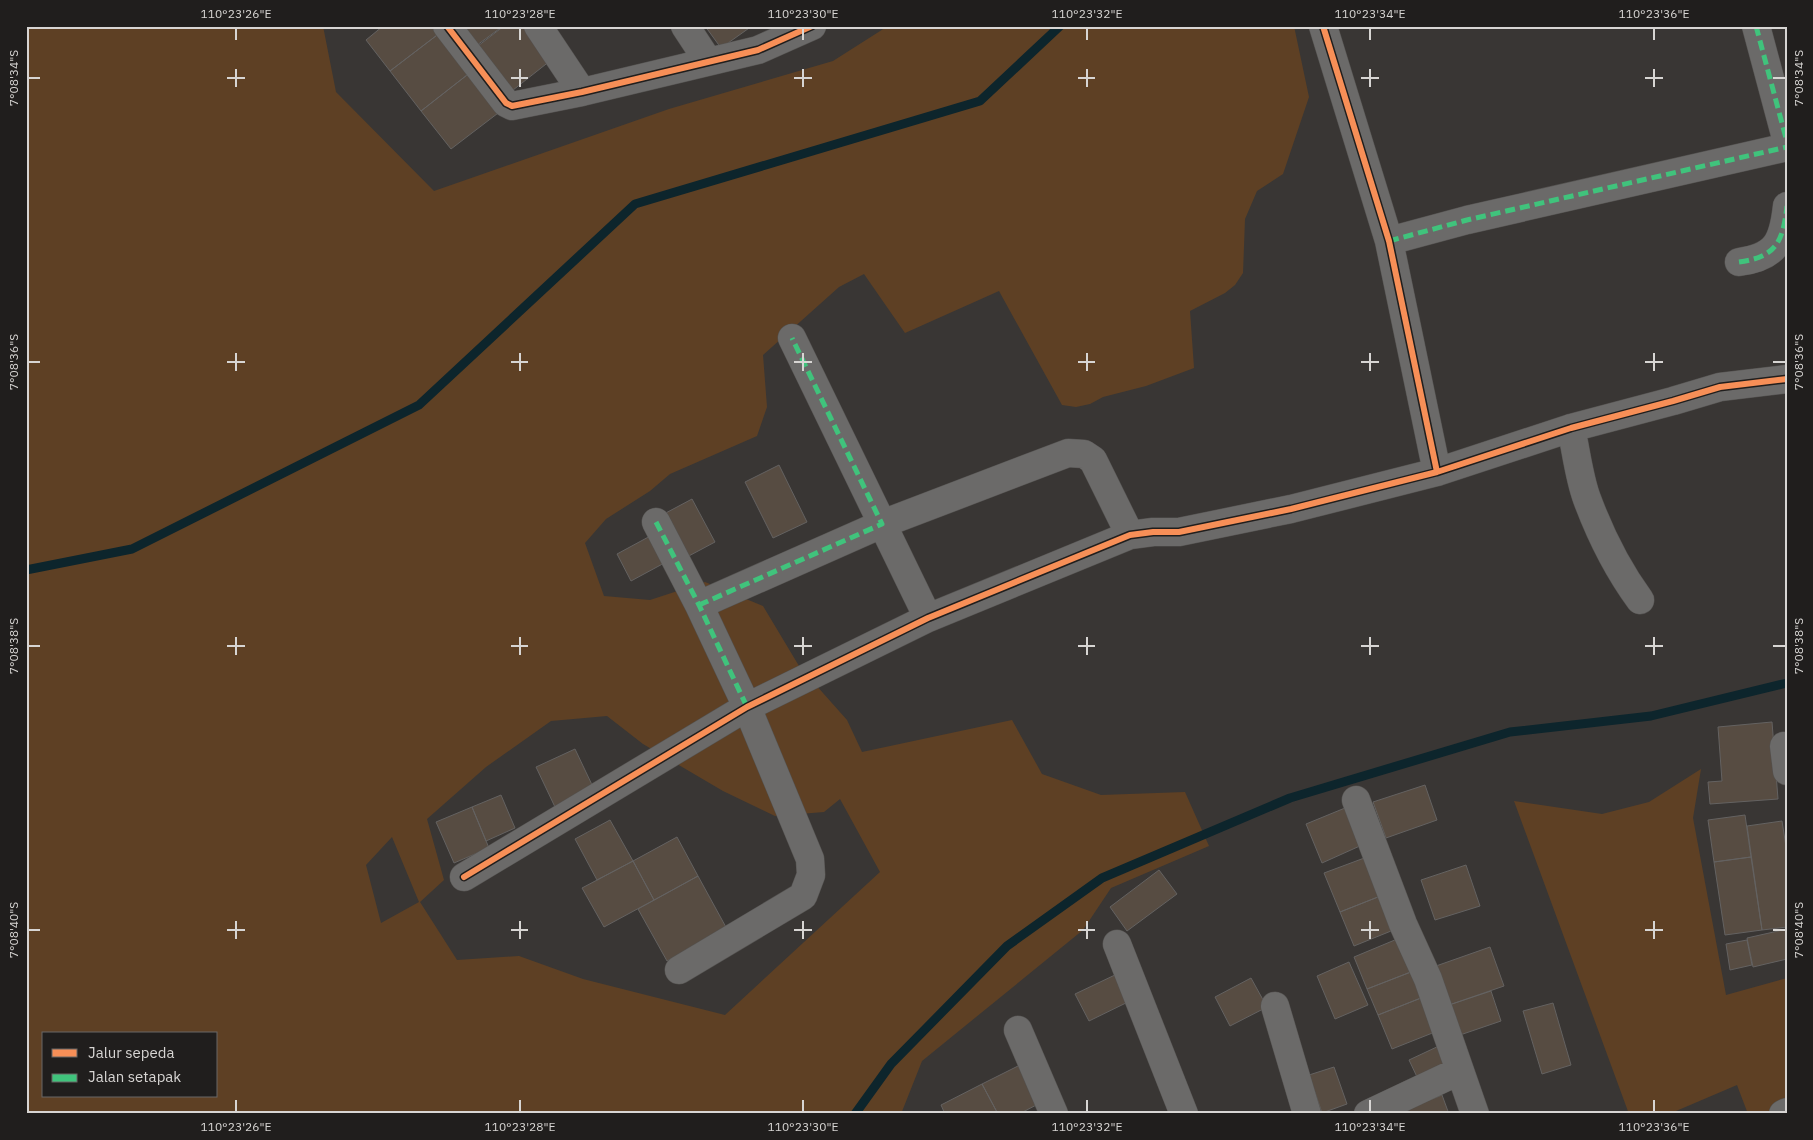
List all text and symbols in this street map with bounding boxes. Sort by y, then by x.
text: 110°23'26"E [201,6,271,21]
text: 110°23'28"E [485,6,555,21]
text: 110°23'30"E [768,6,838,21]
text: 110°23'32"E [1052,6,1122,21]
text: 110°23'34"E [1335,6,1405,21]
text: 110°23'36"E [1619,6,1689,21]
text: 7°08'34"S [6,50,21,106]
text: 7°08'34"S [1791,50,1806,106]
text: 7°08'36"S [6,334,21,390]
text: 7°08'36"S [1791,334,1806,390]
text: 7°08'38"S [6,618,21,674]
text: 7°08'38"S [1791,618,1806,674]
text: 7°08'40"S [6,902,21,958]
text: 7°08'40"S [1791,902,1806,958]
legend [42,1032,218,1098]
text: Jalur sepeda [88,1043,175,1062]
text: Jalan setapak [88,1067,181,1086]
text: 110°23'26"E [201,1119,271,1134]
text: 110°23'28"E [485,1119,555,1134]
text: 110°23'30"E [768,1119,838,1134]
text: 110°23'32"E [1052,1119,1122,1134]
text: 110°23'34"E [1335,1119,1405,1134]
text: 110°23'36"E [1619,1119,1689,1134]

